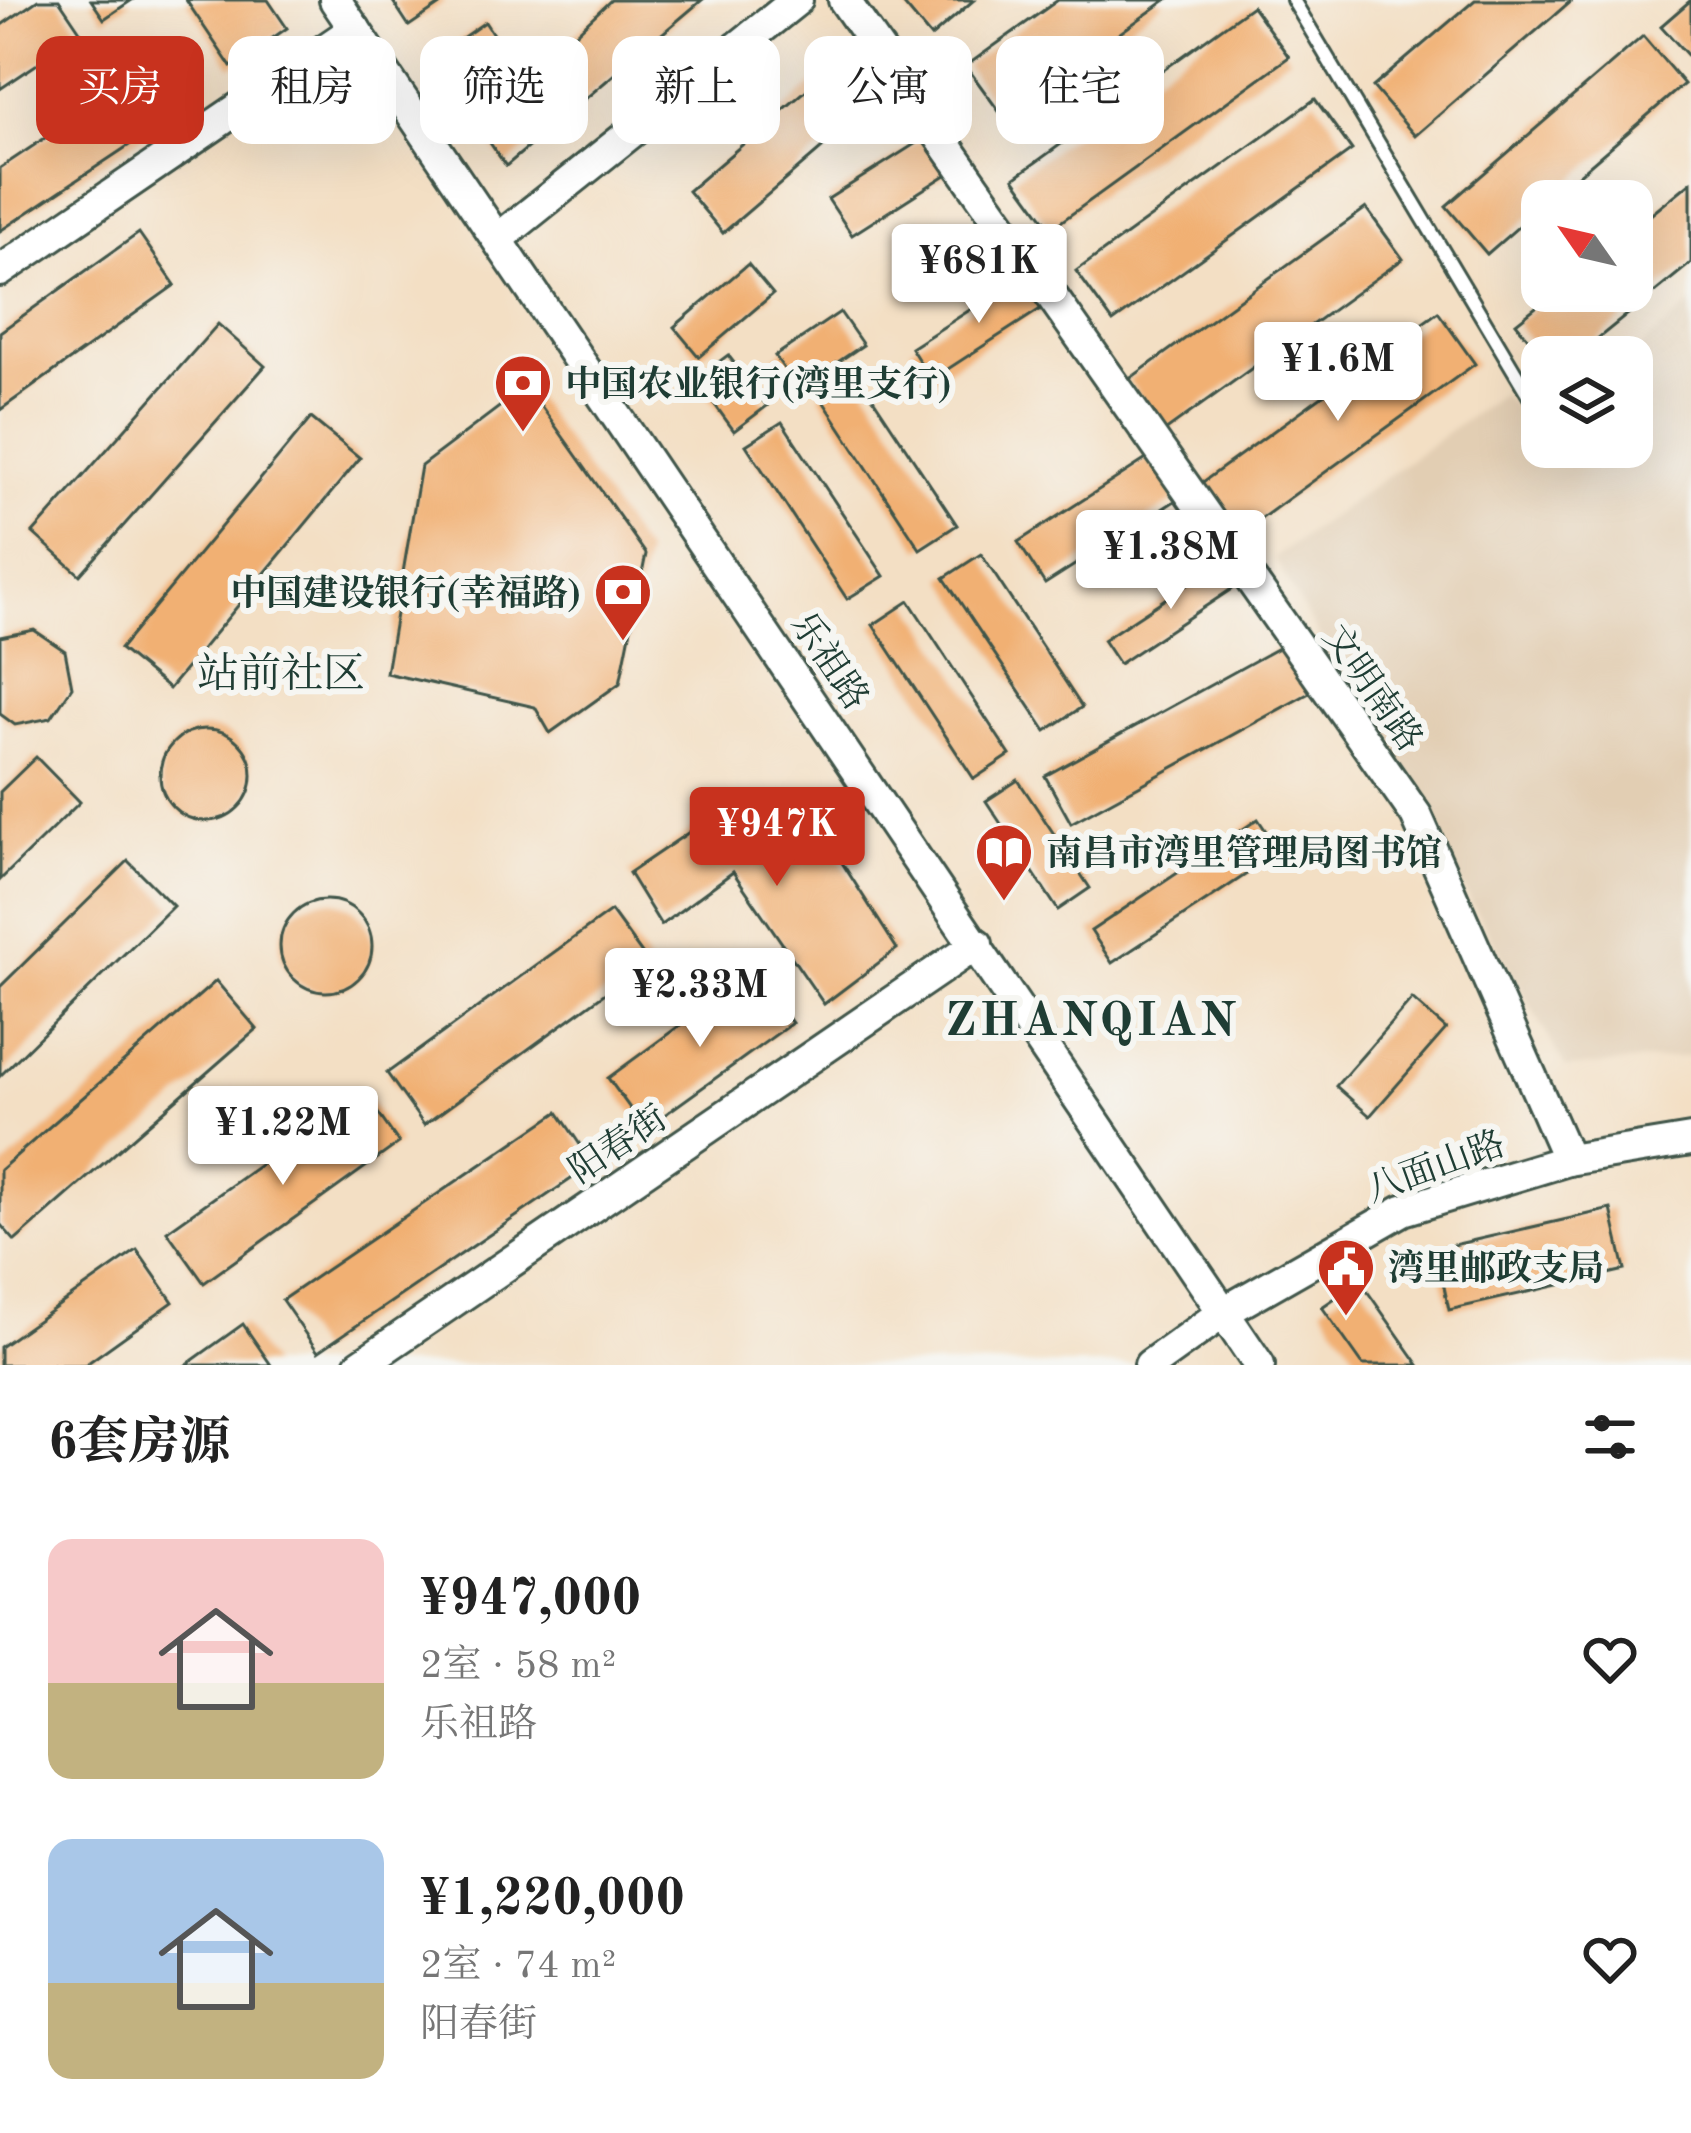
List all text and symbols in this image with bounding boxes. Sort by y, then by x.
chip: 买房 [36,36,204,144]
chip: 租房 [228,36,396,144]
chip: 筛选 [420,36,588,144]
chip: 新上 [612,36,780,144]
chip: 公寓 [804,36,972,144]
chip: 住宅 [996,36,1164,144]
north arrow [1521,180,1653,312]
map controls [1521,180,1653,468]
pin: ¥681K [895,224,1063,326]
text: ¥681K [919,243,1039,282]
pin: ¥1.6M [1254,322,1422,424]
button: layers [1521,336,1653,468]
text: ¥1.6M [1281,341,1395,380]
bank icon: 中国农业银行(湾里支行) [492,352,554,434]
place label: 中国农业银行(湾里支行) [565,364,952,405]
pin: ¥1.38M [1073,510,1269,612]
text: ¥1.38M [1103,529,1239,568]
bank icon: 中国建设银行(幸福路) [592,561,654,643]
place label: 中国建设银行(幸福路) [230,574,581,614]
street label: 乐祖路 [783,605,876,717]
street label: 文明南路 [1315,618,1430,759]
district label: 站前社区 [197,651,365,697]
pin: ¥947K [693,787,861,889]
text: ¥947K [717,806,837,845]
library icon: 南昌市湾里管理局图书馆 [973,821,1035,903]
place label: 南昌市湾里管理局图书馆 [1046,833,1442,874]
pin: ¥2.33M [602,948,798,1050]
text: ¥2.33M [632,967,768,1006]
district label: ZHANQIAN [945,998,1239,1046]
pin: ¥1.22M [185,1086,381,1188]
street label: 阳春街 [562,1098,674,1191]
text: ¥1.22M [215,1105,351,1144]
street label: 八面山路 [1361,1123,1510,1210]
public building icon: 湾里邮政支局 [1315,1236,1377,1318]
place label: 湾里邮政支局 [1388,1248,1604,1289]
icon: filters [1577,1404,1643,1470]
text: 6套房源 [48,1419,231,1470]
text: ¥947,000 [420,1575,641,1626]
icon: home [144,1587,288,1731]
icon: heart [1577,1626,1643,1692]
text: 2室 · 58 m² [420,1647,616,1686]
text: 乐祖路 [420,1706,537,1745]
text: ¥1,220,000 [420,1875,685,1926]
icon: home [144,1887,288,2031]
icon: heart [1577,1926,1643,1992]
text: 2室 · 74 m² [420,1947,616,1986]
text: 阳春街 [420,2006,537,2045]

